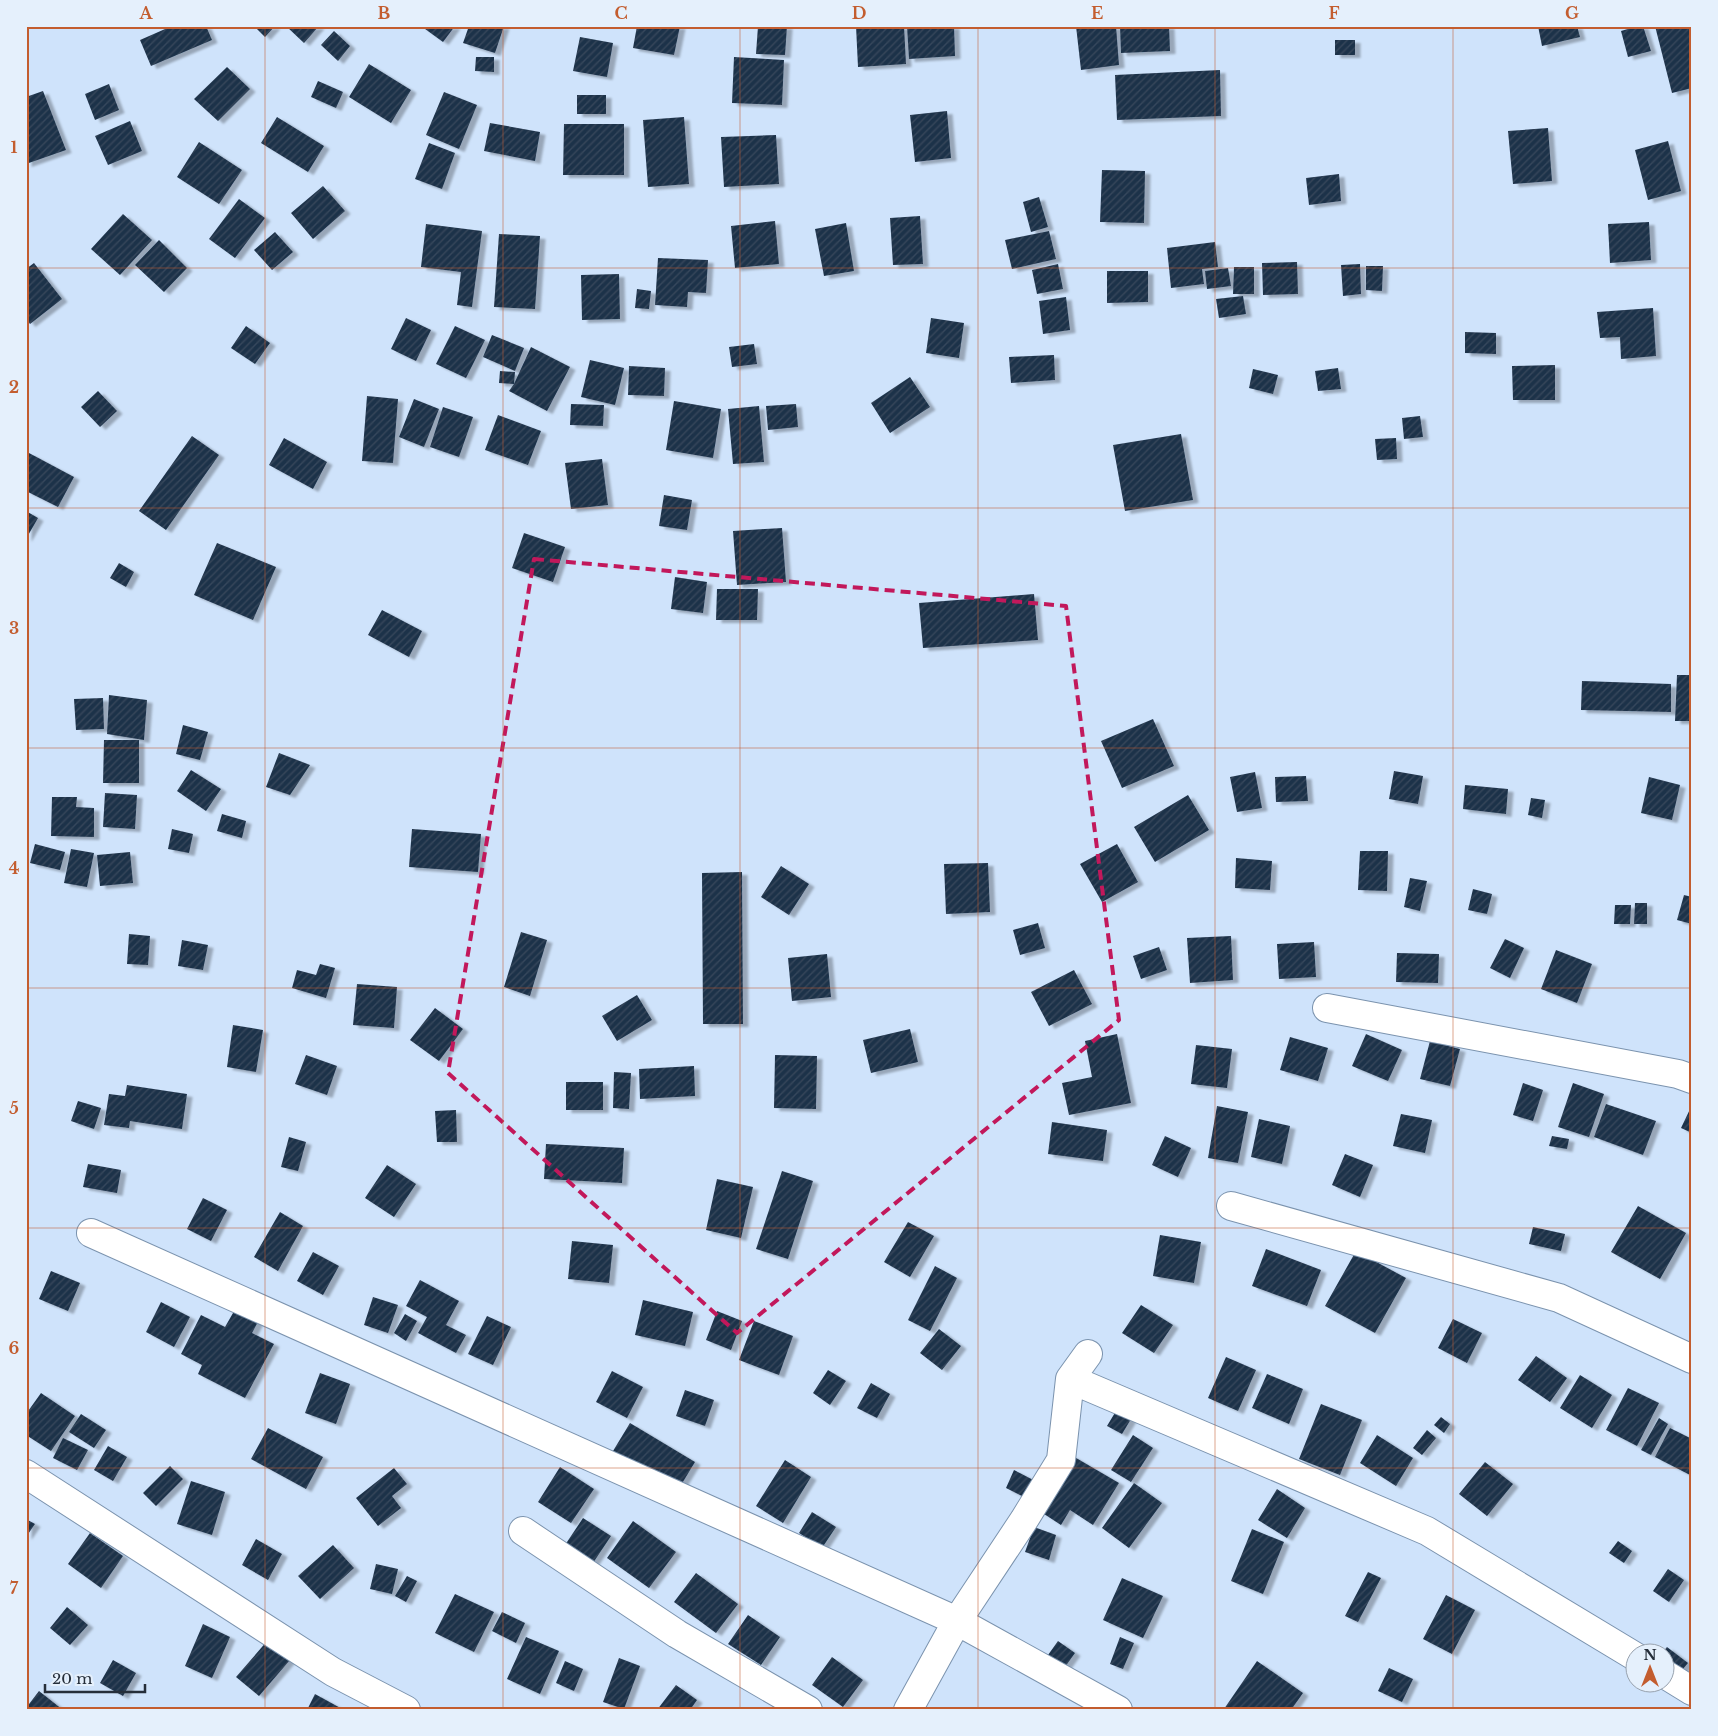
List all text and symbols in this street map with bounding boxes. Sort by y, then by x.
text: A [139,3,154,23]
text: B [378,3,391,23]
text: C [614,3,628,23]
text: D [852,3,866,23]
text: E [1091,3,1103,23]
text: F [1328,3,1340,23]
text: G [1565,3,1579,23]
text: 1 [11,137,18,157]
text: 2 [9,377,19,397]
text: 3 [9,618,19,638]
text: 4 [9,858,19,878]
text: 5 [9,1098,19,1118]
text: 6 [9,1338,20,1358]
text: 7 [10,1578,19,1598]
north arrow [1626,1644,1676,1694]
text: N [1643,1646,1657,1664]
scale bar [45,1661,145,1693]
text: 20 m [52,1669,92,1688]

